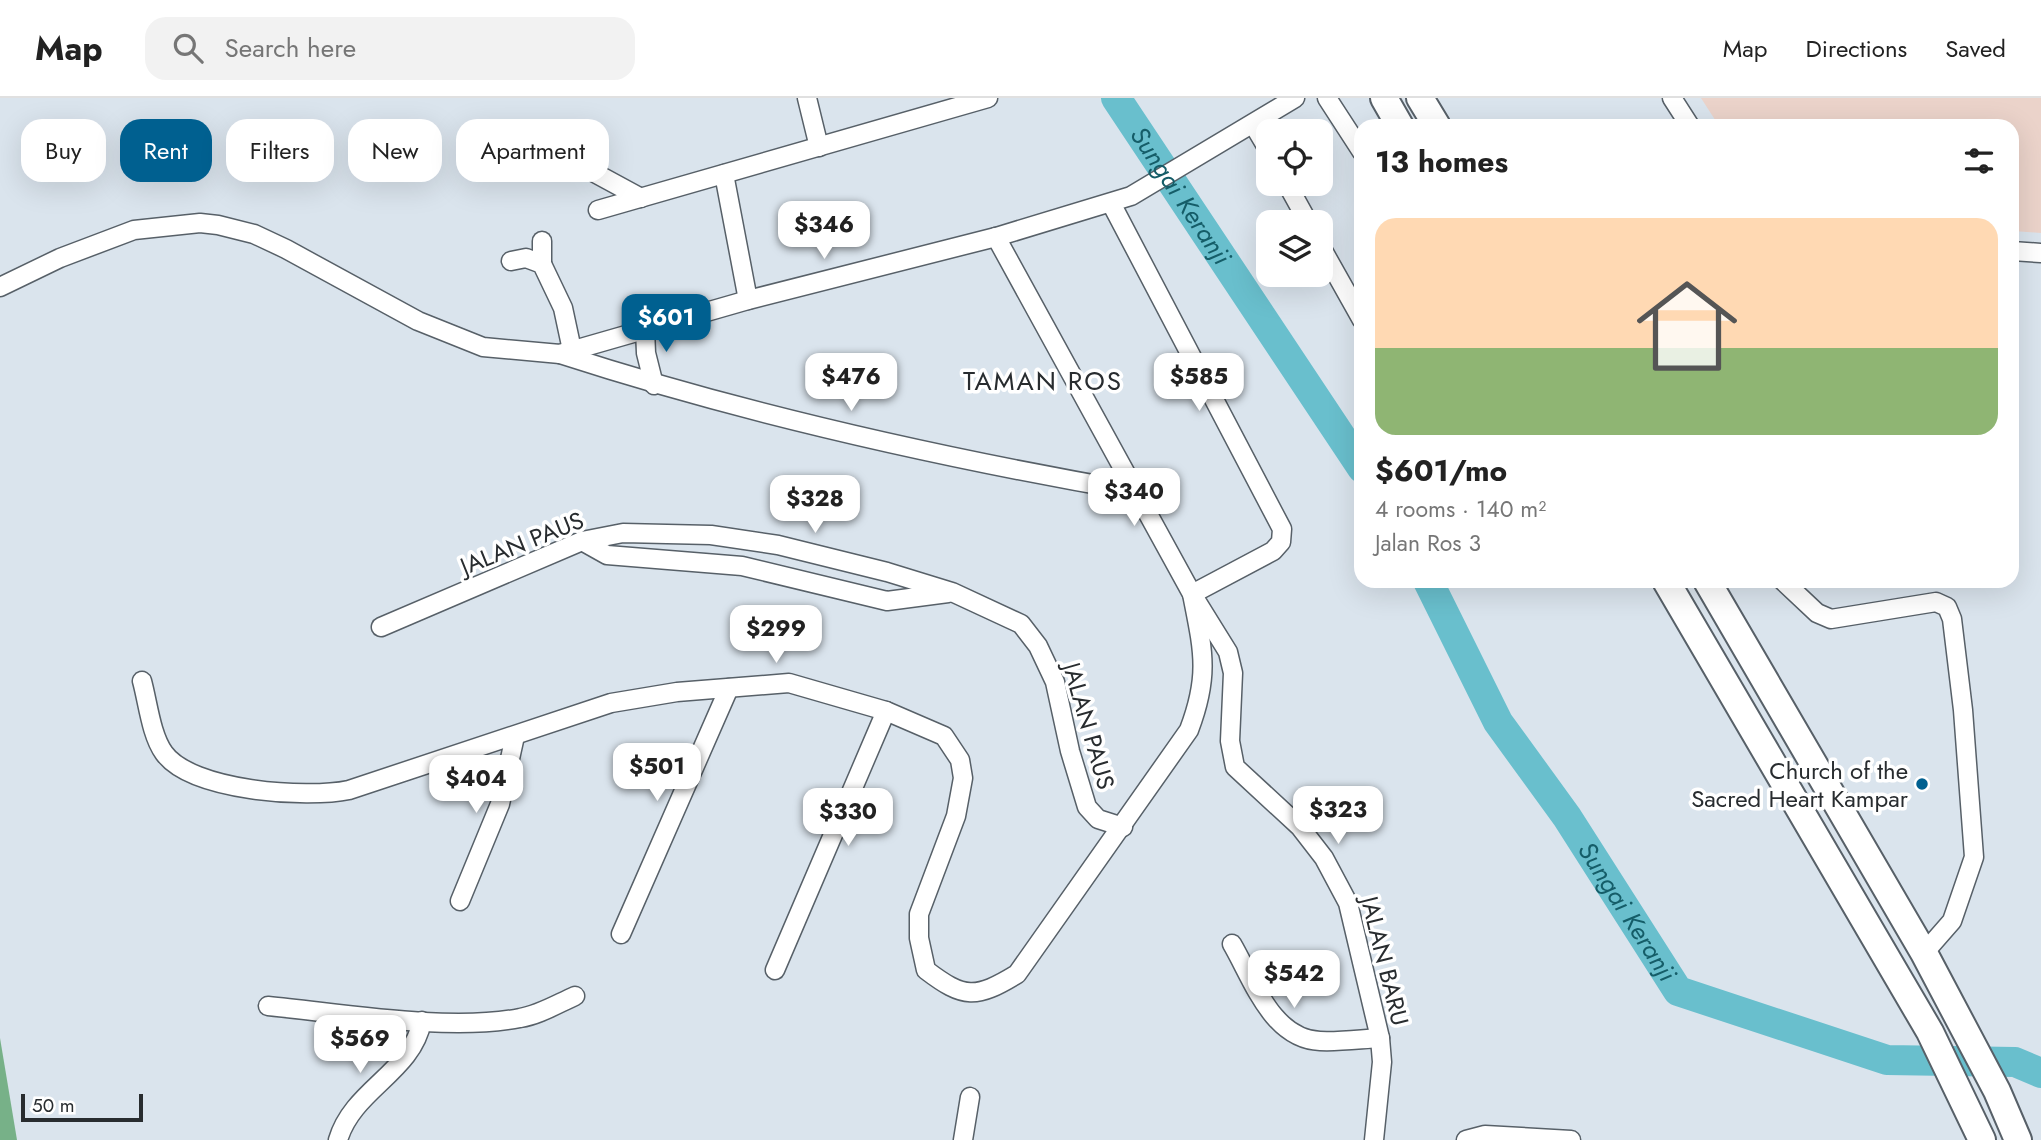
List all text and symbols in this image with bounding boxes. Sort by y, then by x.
search box [145,17,635,80]
text: Map [35,25,103,72]
icon: search [169,29,207,67]
text: Search here [225,29,356,67]
text: Map [1723,31,1768,66]
text: Directions [1806,31,1907,66]
text: Saved [1945,31,2006,66]
chip: Buy [21,119,106,182]
chip: Rent [120,119,212,182]
chip: Filters [226,119,334,182]
chip: New [348,119,442,182]
chip: Apartment [456,119,609,182]
water label: Sungai Keranji [1121,119,1241,273]
map controls [1256,119,1333,287]
button: locate [1256,119,1333,196]
text: 13 homes [1375,140,1508,183]
icon: filters [1960,142,1998,180]
pin: $346 [783,202,865,261]
text: $346 [794,207,854,241]
button: layers [1256,210,1333,287]
icon: home [1624,263,1750,389]
pin: $601 [625,294,707,354]
text: $601 [638,300,694,334]
pin: $476 [810,354,892,413]
pin: $585 [1158,354,1240,413]
text: $476 [821,359,881,393]
text: $585 [1170,359,1228,393]
district label: TAMAN ROS [963,362,1123,400]
text: $601/mo [1375,449,1507,492]
pin: $340 [1093,468,1175,528]
text: $340 [1104,474,1164,508]
pin: $328 [774,476,856,535]
text: $328 [786,481,844,515]
text: 4 rooms · 140 m² [1375,492,1546,526]
street label: JALAN PAUS [452,502,589,585]
text: Jalan Ros 3 [1375,526,1481,560]
pin: $299 [735,606,817,665]
text: $299 [746,611,806,645]
street label: JALAN PAUS [1053,656,1124,793]
pin: $501 [616,744,698,803]
text: $501 [629,749,685,783]
place label: Church of the Sacred Heart Kampar [1691,753,1909,816]
pin: $404 [435,756,517,815]
text: $404 [445,761,507,795]
marker: Church of the Sacred Heart Kampar [1914,776,1930,792]
pin: $323 [1297,786,1379,846]
pin: $330 [807,788,889,848]
text: $323 [1309,792,1367,826]
text: $330 [819,794,877,828]
water label: Sungai Keranji [1569,834,1686,989]
street label: JALAN BARU [1351,890,1418,1029]
pin: $542 [1253,950,1335,1010]
text: $542 [1264,956,1324,990]
pin: $569 [319,1016,401,1075]
text: $569 [330,1021,390,1055]
scale bar [21,1091,144,1123]
text: 50 m [32,1092,75,1119]

